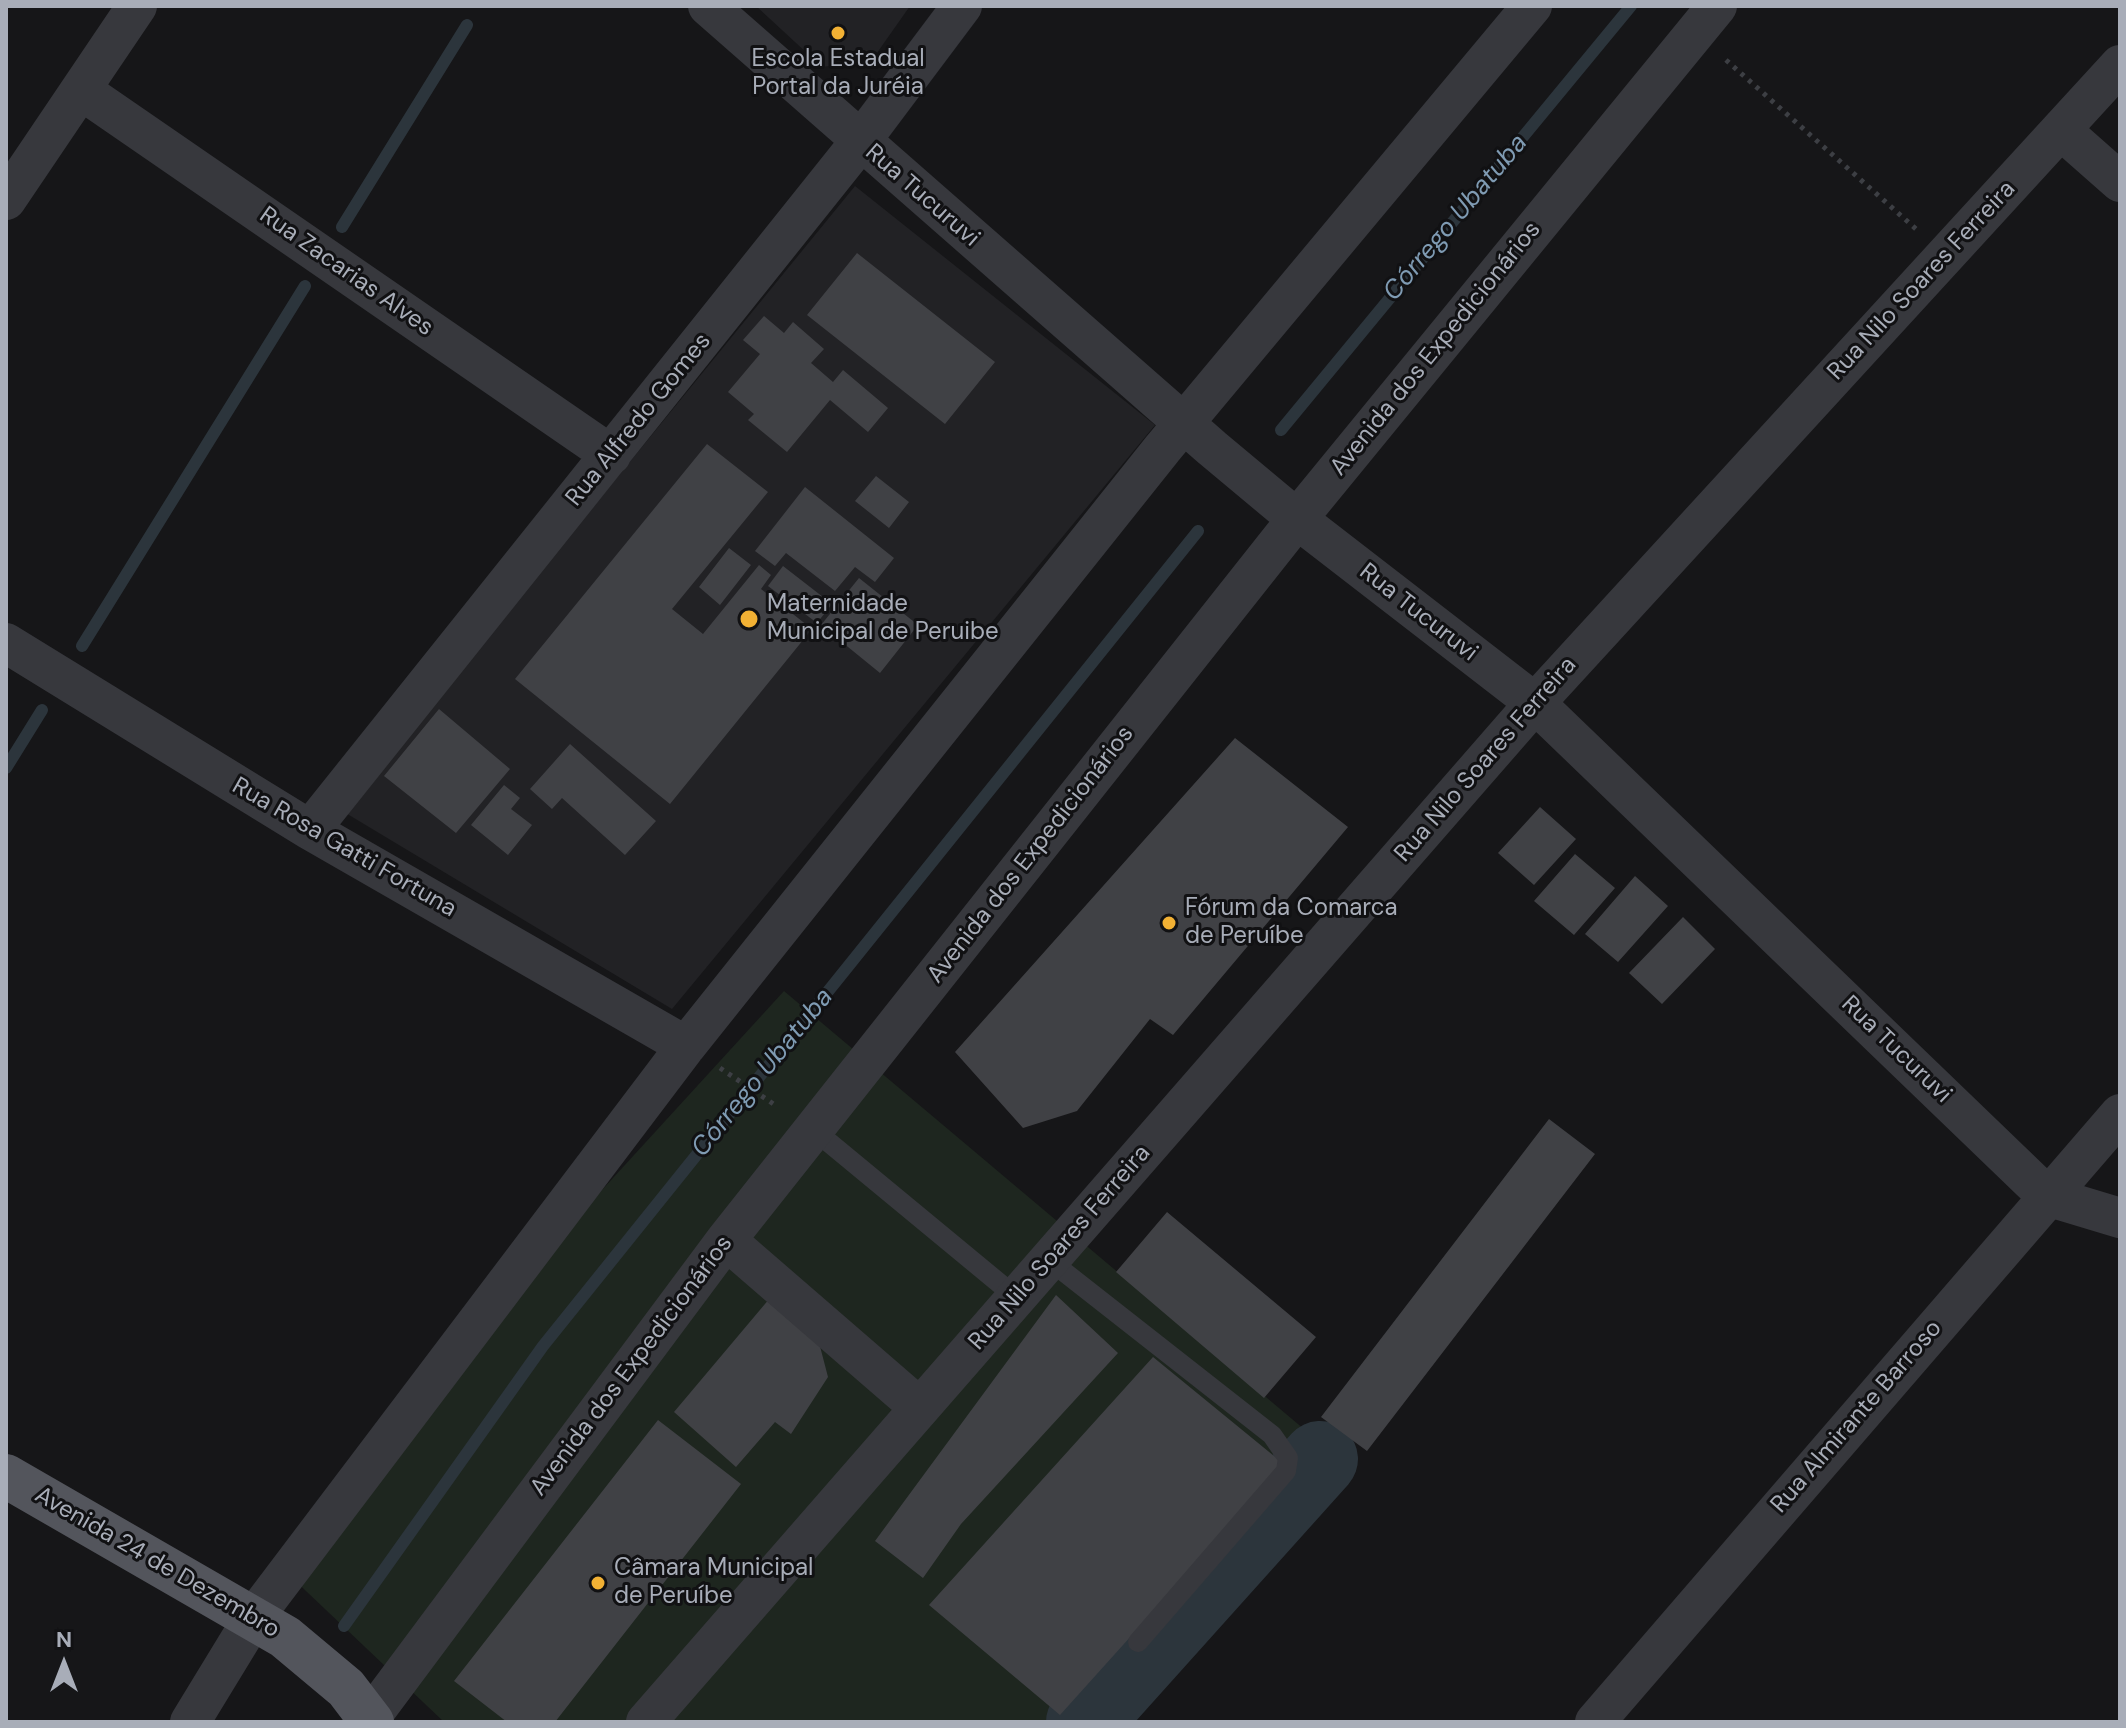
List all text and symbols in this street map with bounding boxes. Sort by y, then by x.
marker: Escola Estadual Portal da Juréia [829,24,847,42]
place label: Escola Estadual Portal da Juréia [751,46,925,102]
water label: Córrego Ubatuba [1377,128,1535,308]
street label: Rua Tucuruvi [859,139,985,253]
street label: Rua Nilo Soares Ferreira [1822,175,2022,387]
street label: Rua Zacarias Alves [254,201,438,343]
street label: Avenida dos Expedicionários [1325,216,1547,482]
street label: Rua Alfredo Gomes [560,328,718,512]
street label: Rua Tucuruvi [1353,558,1483,668]
place label: Maternidade Municipal de Peruibe [767,591,999,647]
marker: Maternidade Municipal de Peruibe [738,608,760,630]
street label: Rua Nilo Soares Ferreira [1389,652,1583,868]
street label: Avenida dos Expedicionários [922,721,1140,989]
street label: Rua Rosa Gatti Fortuna [227,772,461,924]
place label: Fórum da Comarca de Peruíbe [1185,895,1398,951]
marker: Fórum da Comarca de Peruíbe [1160,914,1178,932]
water label: Córrego Ubatuba [686,983,840,1163]
street label: Rua Tucuruvi [1835,990,1957,1110]
street label: Rua Nilo Soares Ferreira [963,1140,1157,1356]
street label: Avenida dos Expedicionários [525,1230,739,1502]
street label: Rua Almirante Barroso [1765,1315,1949,1519]
street label: Avenida 24 de Dezembro [30,1481,284,1645]
place label: Câmara Municipal de Peruíbe [614,1555,813,1611]
marker: Câmara Municipal de Peruíbe [589,1574,607,1592]
north arrow [24,1624,104,1704]
text: N [56,1625,72,1654]

